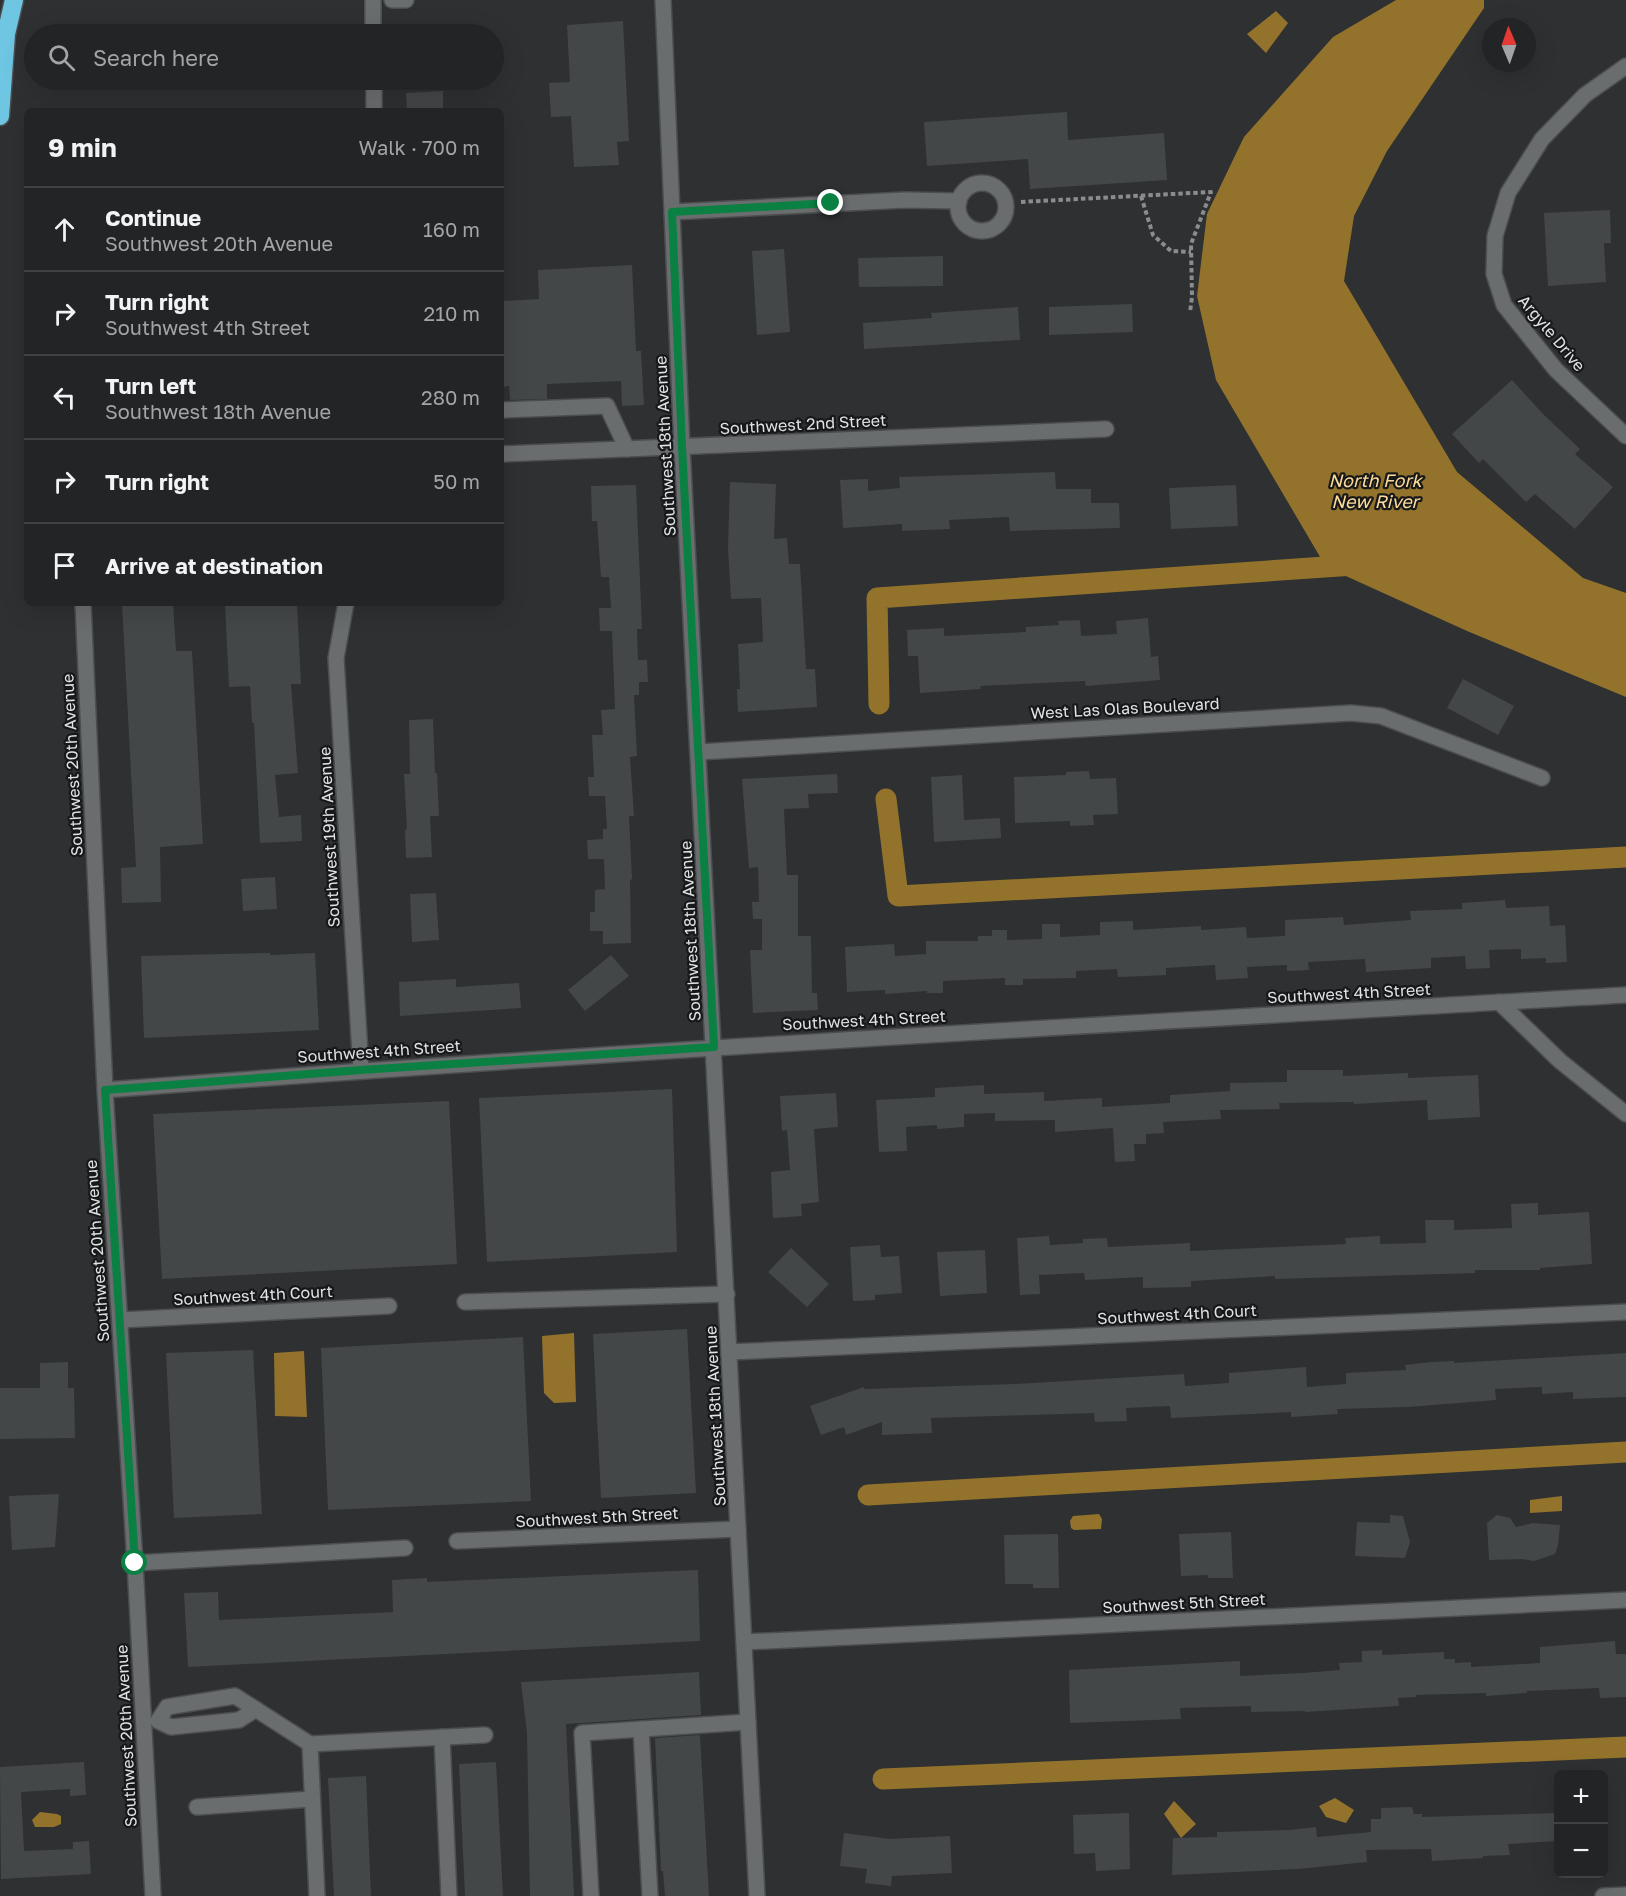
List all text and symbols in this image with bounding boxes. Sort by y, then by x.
north arrow [1482,18,1536,72]
search box [24,24,504,90]
icon: search [45,41,78,74]
text: Search here [93,44,219,71]
text: 9 min [48,132,117,163]
text: Walk · 700 m [359,135,480,159]
route end [817,189,843,215]
text: Continue [105,204,201,231]
icon: ahead [48,213,81,246]
text: 160 m [423,217,480,241]
text: Southwest 20th Avenue [105,231,333,255]
text: Turn right [105,288,209,315]
street label: Argyle Drive [1514,291,1590,375]
icon: right [48,297,81,330]
text: 210 m [424,301,480,325]
text: Southwest 4th Street [105,315,310,339]
street label: Southwest 18th Avenue [650,355,680,537]
text: Turn left [105,372,196,399]
icon: left [48,381,81,414]
text: 280 m [421,385,480,409]
text: Southwest 18th Avenue [105,399,331,423]
street label: Southwest 2nd Street [719,410,887,438]
icon: right [48,465,81,498]
text: Turn right [105,468,209,495]
text: 50 m [433,469,480,493]
water label: North Fork New River [1328,469,1423,512]
icon: arrive [48,549,81,582]
text: Arrive at destination [105,552,323,579]
street label: Southwest 20th Avenue [57,673,87,857]
street label: West Las Olas Boulevard [1030,693,1220,723]
street label: Southwest 19th Avenue [314,746,344,928]
street label: Southwest 18th Avenue [675,840,705,1022]
street label: Southwest 4th Street [1267,979,1431,1007]
street label: Southwest 4th Street [782,1006,946,1034]
street label: Southwest 4th Street [297,1035,461,1067]
street label: Southwest 20th Avenue [81,1159,113,1343]
street label: Southwest 4th Court [173,1281,333,1309]
street label: Southwest 4th Court [1097,1300,1257,1328]
street label: Southwest 18th Avenue [700,1325,730,1507]
street label: Southwest 5th Street [515,1503,679,1531]
route start [121,1549,147,1575]
street label: Southwest 5th Street [1102,1589,1266,1617]
street label: Southwest 20th Avenue [111,1644,141,1828]
map controls [1554,1770,1608,1878]
button: + [1554,1770,1608,1824]
button: − [1554,1824,1608,1878]

